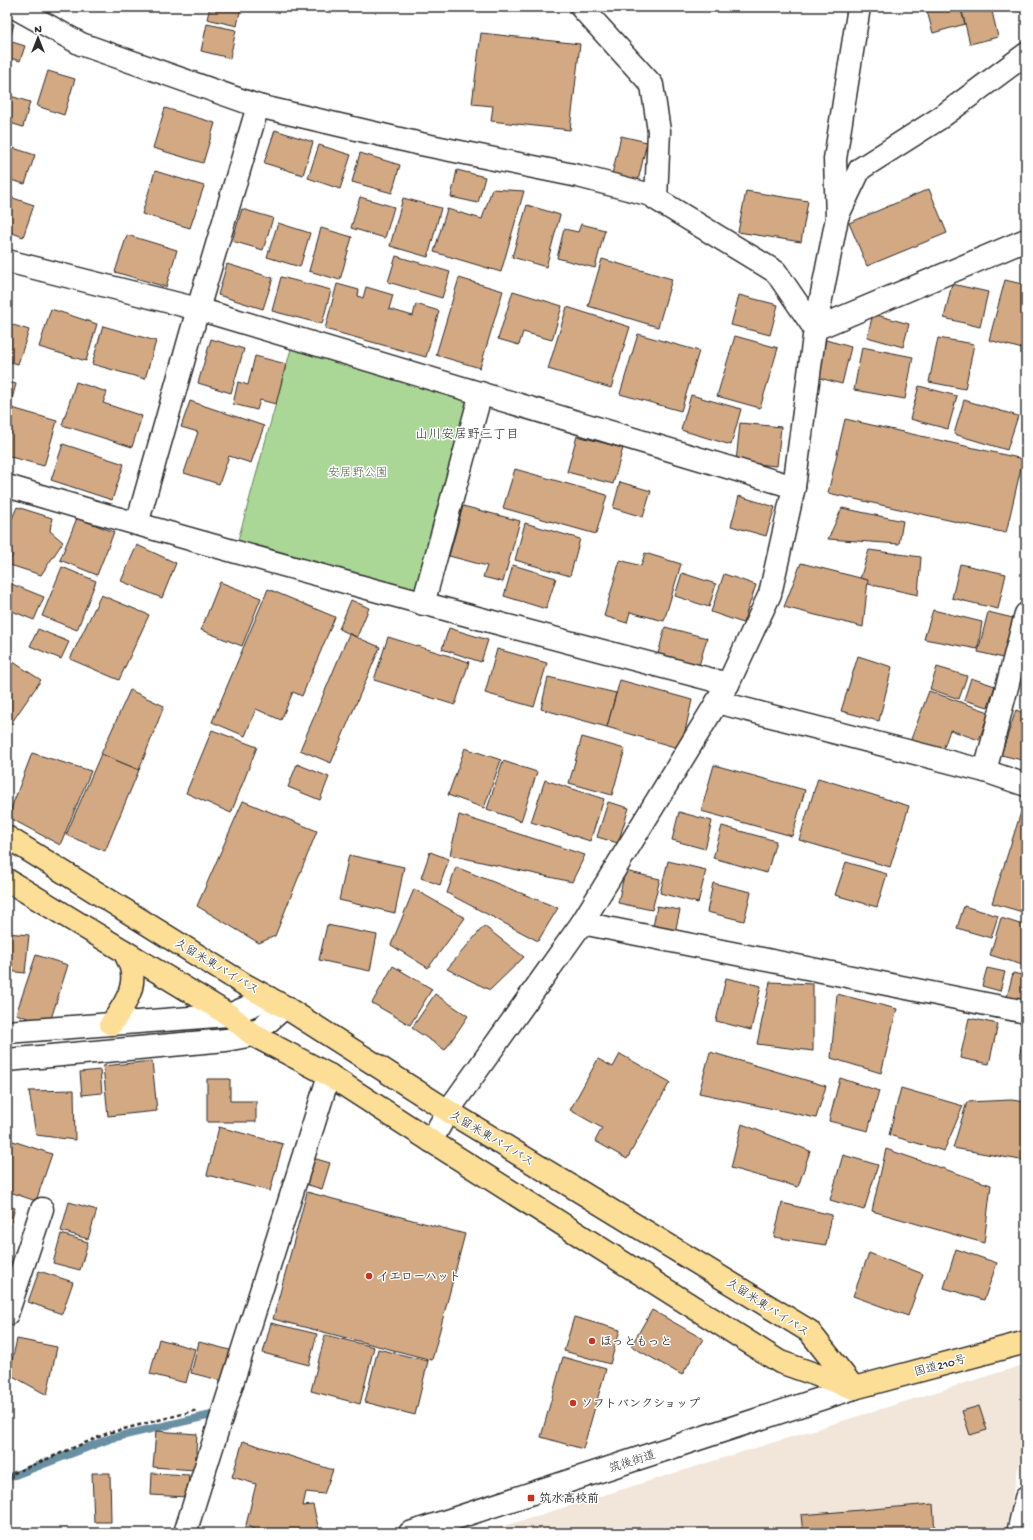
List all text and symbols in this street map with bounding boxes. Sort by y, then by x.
north arrow [18,18,58,58]
text: N [34,24,42,36]
district label: 山川安居野三丁目 [415,427,519,443]
park label: 安居野公園 [328,466,388,481]
street label: 久留米東バイパス [171,936,261,998]
street label: 久留米東バイパス [446,1108,536,1170]
marker: イエローハット [364,1271,374,1281]
place label: イエローハット [377,1271,461,1285]
street label: 久留米東バイパス [723,1276,811,1341]
marker: ほっともっと [587,1336,597,1346]
place label: ほっともっと [600,1336,672,1350]
street label: 国道210号 [913,1352,968,1381]
place label: ソフトバンクショップ [581,1397,700,1412]
marker: ソフトバンクショップ [568,1398,578,1408]
street label: 筑後街道 [607,1448,658,1477]
place label: 筑水高校前 [539,1492,599,1507]
marker: 筑水高校前 [526,1493,536,1503]

